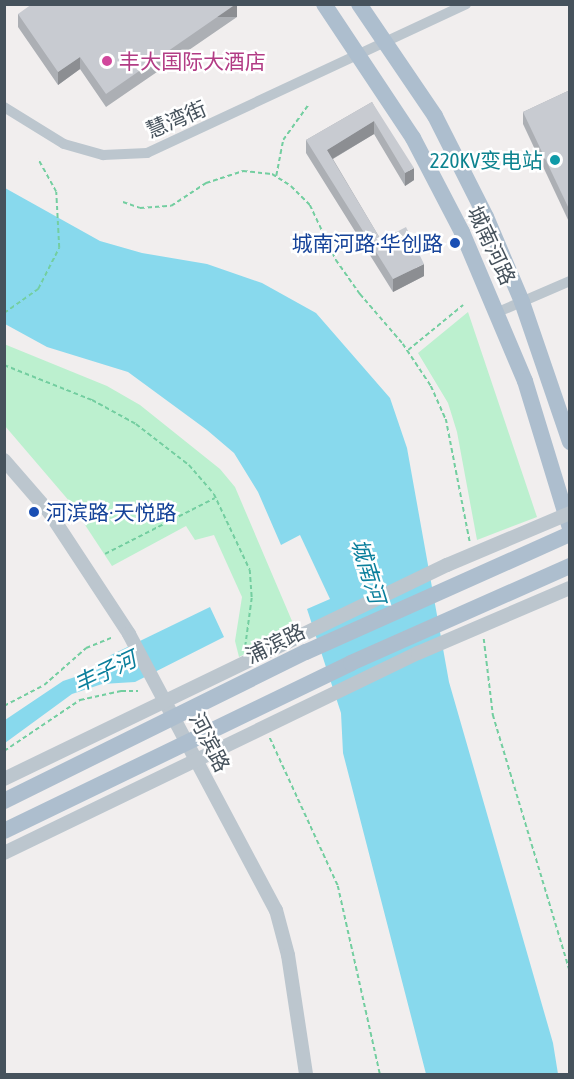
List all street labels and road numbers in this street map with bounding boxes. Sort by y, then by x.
street label: 慧湾街 [142,95,210,143]
street label: 城南河路 [463,202,521,288]
street label: 浦滨路 [241,618,309,668]
street label: 河滨路 [184,708,236,776]

